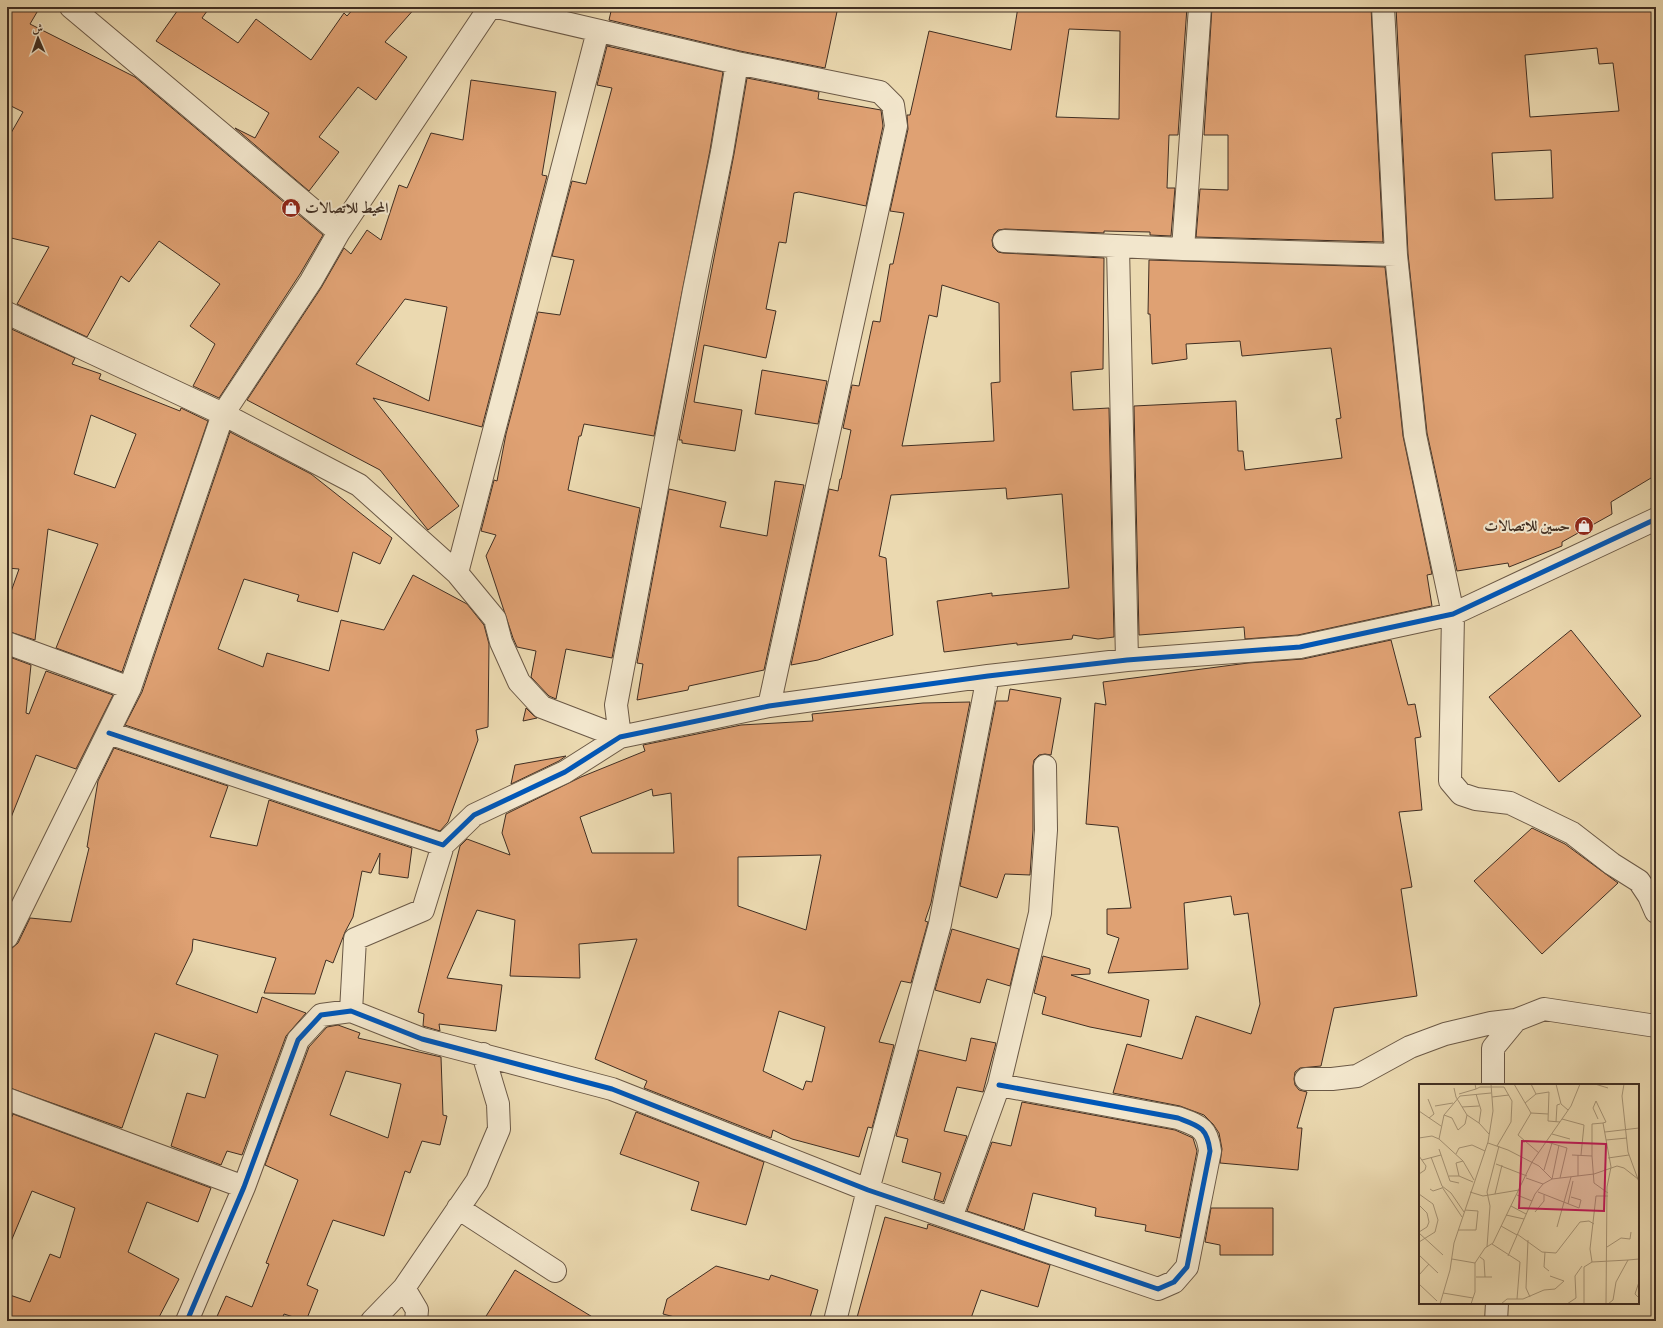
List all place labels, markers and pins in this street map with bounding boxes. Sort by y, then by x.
shop icon: المحيط للاتصالات [280,197,302,219]
place label: المحيط للاتصالات [305,199,389,220]
shop icon: حسين للاتصالات [1573,515,1595,537]
place label: حسين للاتصالات [1484,517,1570,538]

